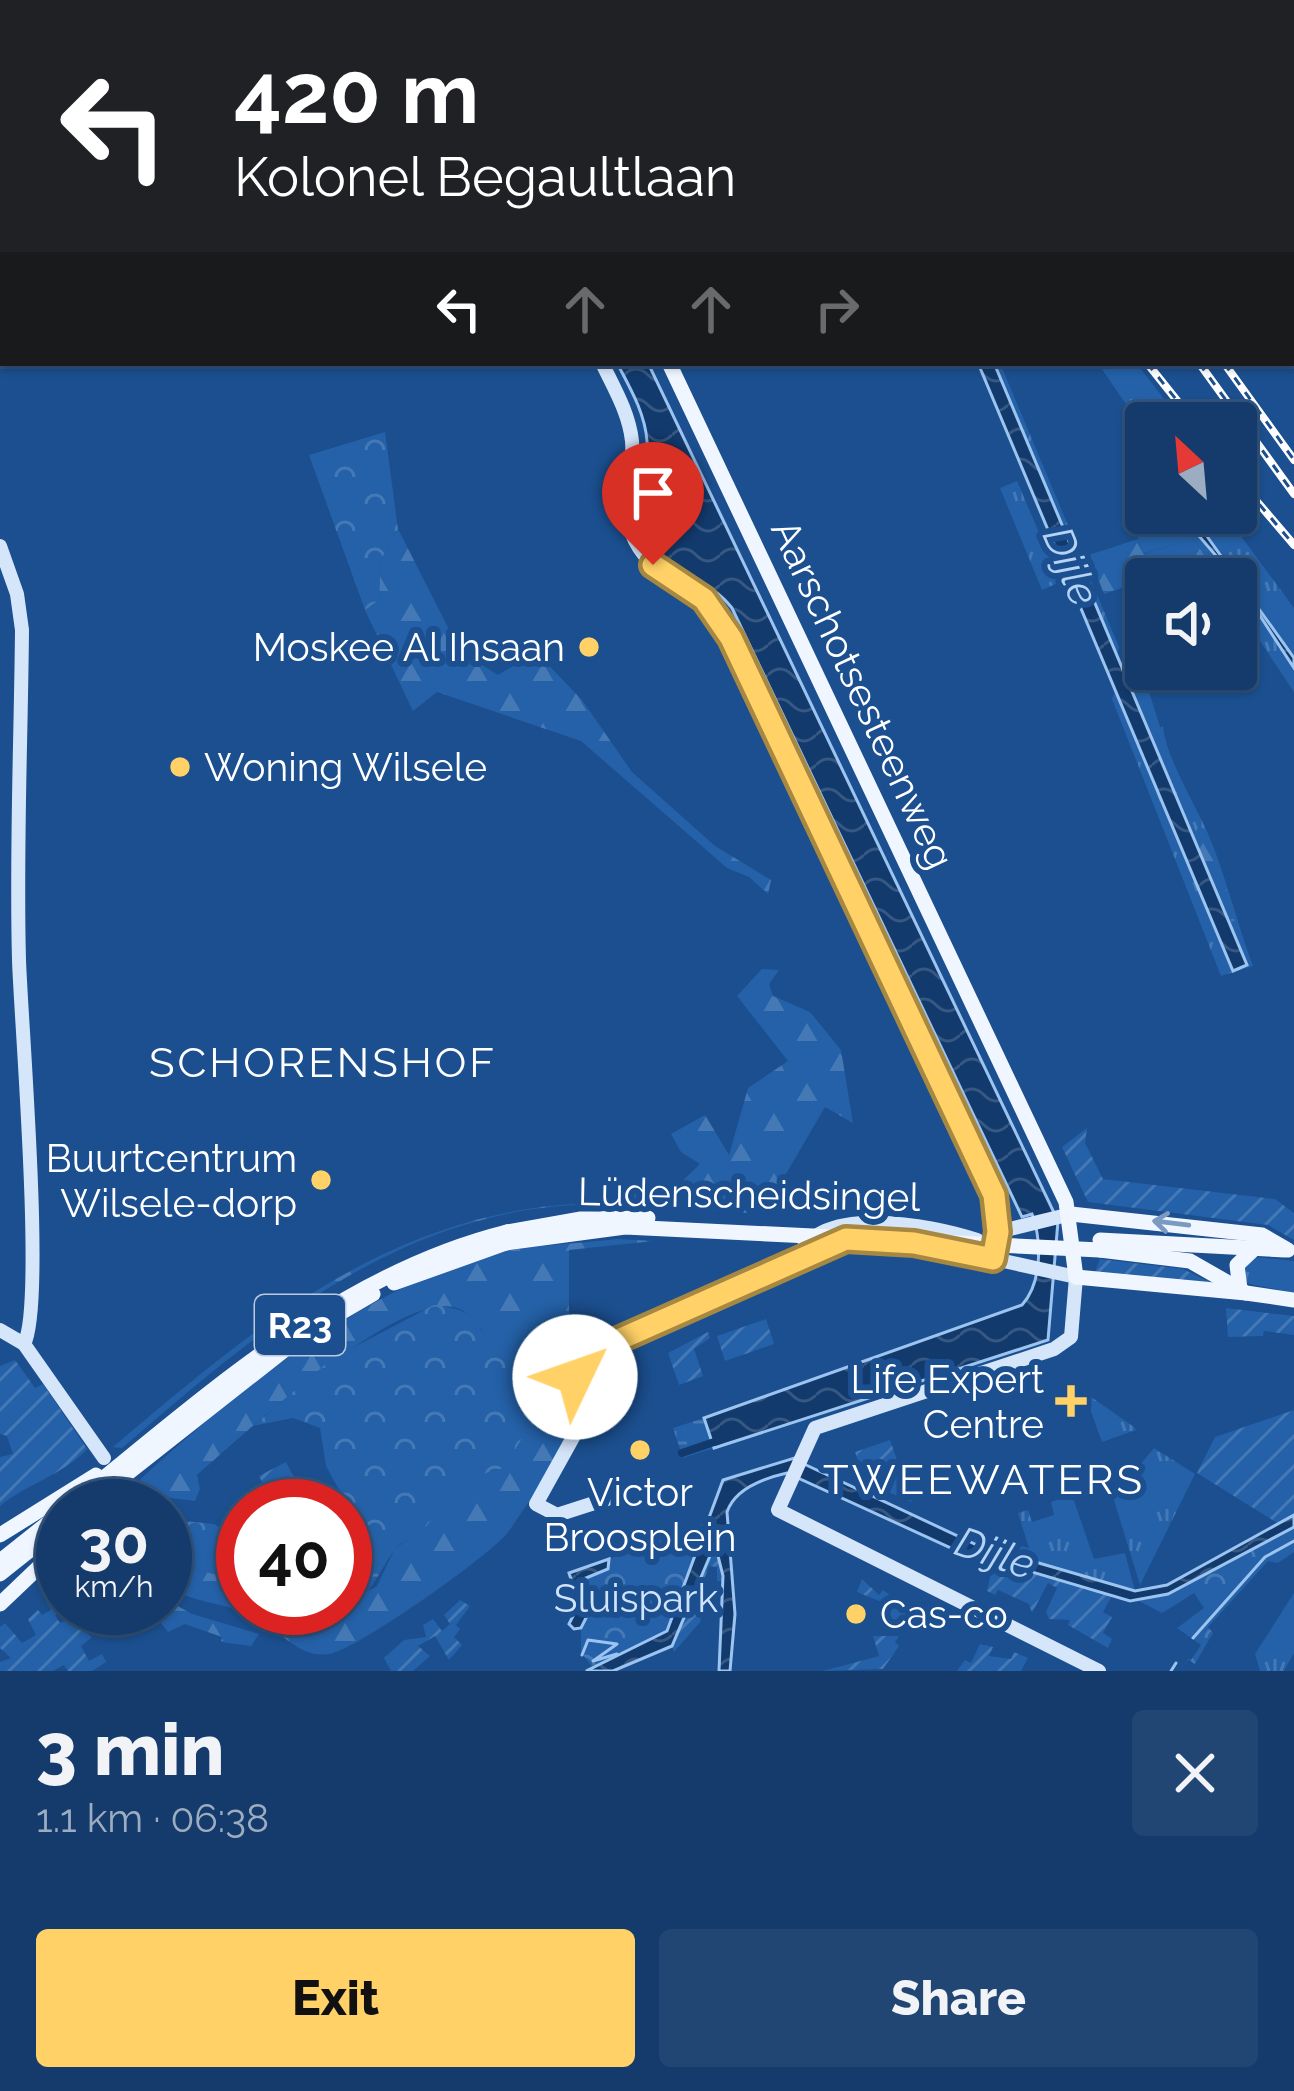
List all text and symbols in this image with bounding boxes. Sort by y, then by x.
text: 420 m [234,44,479,143]
icon: left [36,48,192,204]
text: Kolonel Begaultlaan [234,145,736,209]
icon: left [426,276,492,342]
icon: ahead [552,276,618,342]
icon: ahead [678,276,744,342]
icon: right [804,276,870,342]
north arrow [1125,402,1257,534]
map controls [1125,402,1257,690]
pin [602,442,704,565]
icon: arrive [620,460,686,526]
street label: Aarschotsesteenweg [762,512,964,876]
water label: Dijle [1033,519,1109,613]
button: sound [1125,558,1257,690]
place label: Moskee Al Ihsaan [253,624,565,670]
marker: Moskee Al Ihsaan [576,634,602,660]
place label: Woning Wilsele [204,744,487,790]
marker: Woning Wilsele [167,754,193,780]
district label: SCHORENSHOF [149,1038,497,1087]
place label: Buurtcentrum Wilsele-dorp [46,1135,297,1226]
marker: Buurtcentrum Wilsele-dorp [308,1167,334,1193]
street label: Lüdenscheidsingel [578,1168,921,1220]
one-way arrow [1152,1212,1191,1234]
road number: R23 [255,1295,345,1355]
position arrow [512,1314,638,1440]
place label: Life Expert Centre [851,1356,1044,1447]
marker: Life Expert Centre [1055,1385,1087,1417]
marker: Victor Broosplein [627,1437,653,1463]
district label: TWEEWATERS [823,1455,1145,1504]
place label: Victor Broosplein [543,1469,737,1560]
speed limit sign: 40 [216,1479,372,1635]
text: 30 [79,1507,149,1577]
water label: Dijle [949,1517,1041,1589]
text: km/h [74,1569,154,1604]
park label: Sluispark [554,1575,719,1621]
place label: Cas-co [880,1591,1008,1637]
marker: Cas-co [843,1601,869,1627]
text: 3 min [36,1707,225,1792]
button: close [1132,1710,1258,1836]
text: 1.1 km · 06:38 [36,1795,269,1841]
button: Exit [36,1929,635,2067]
button: Share [659,1929,1258,2067]

